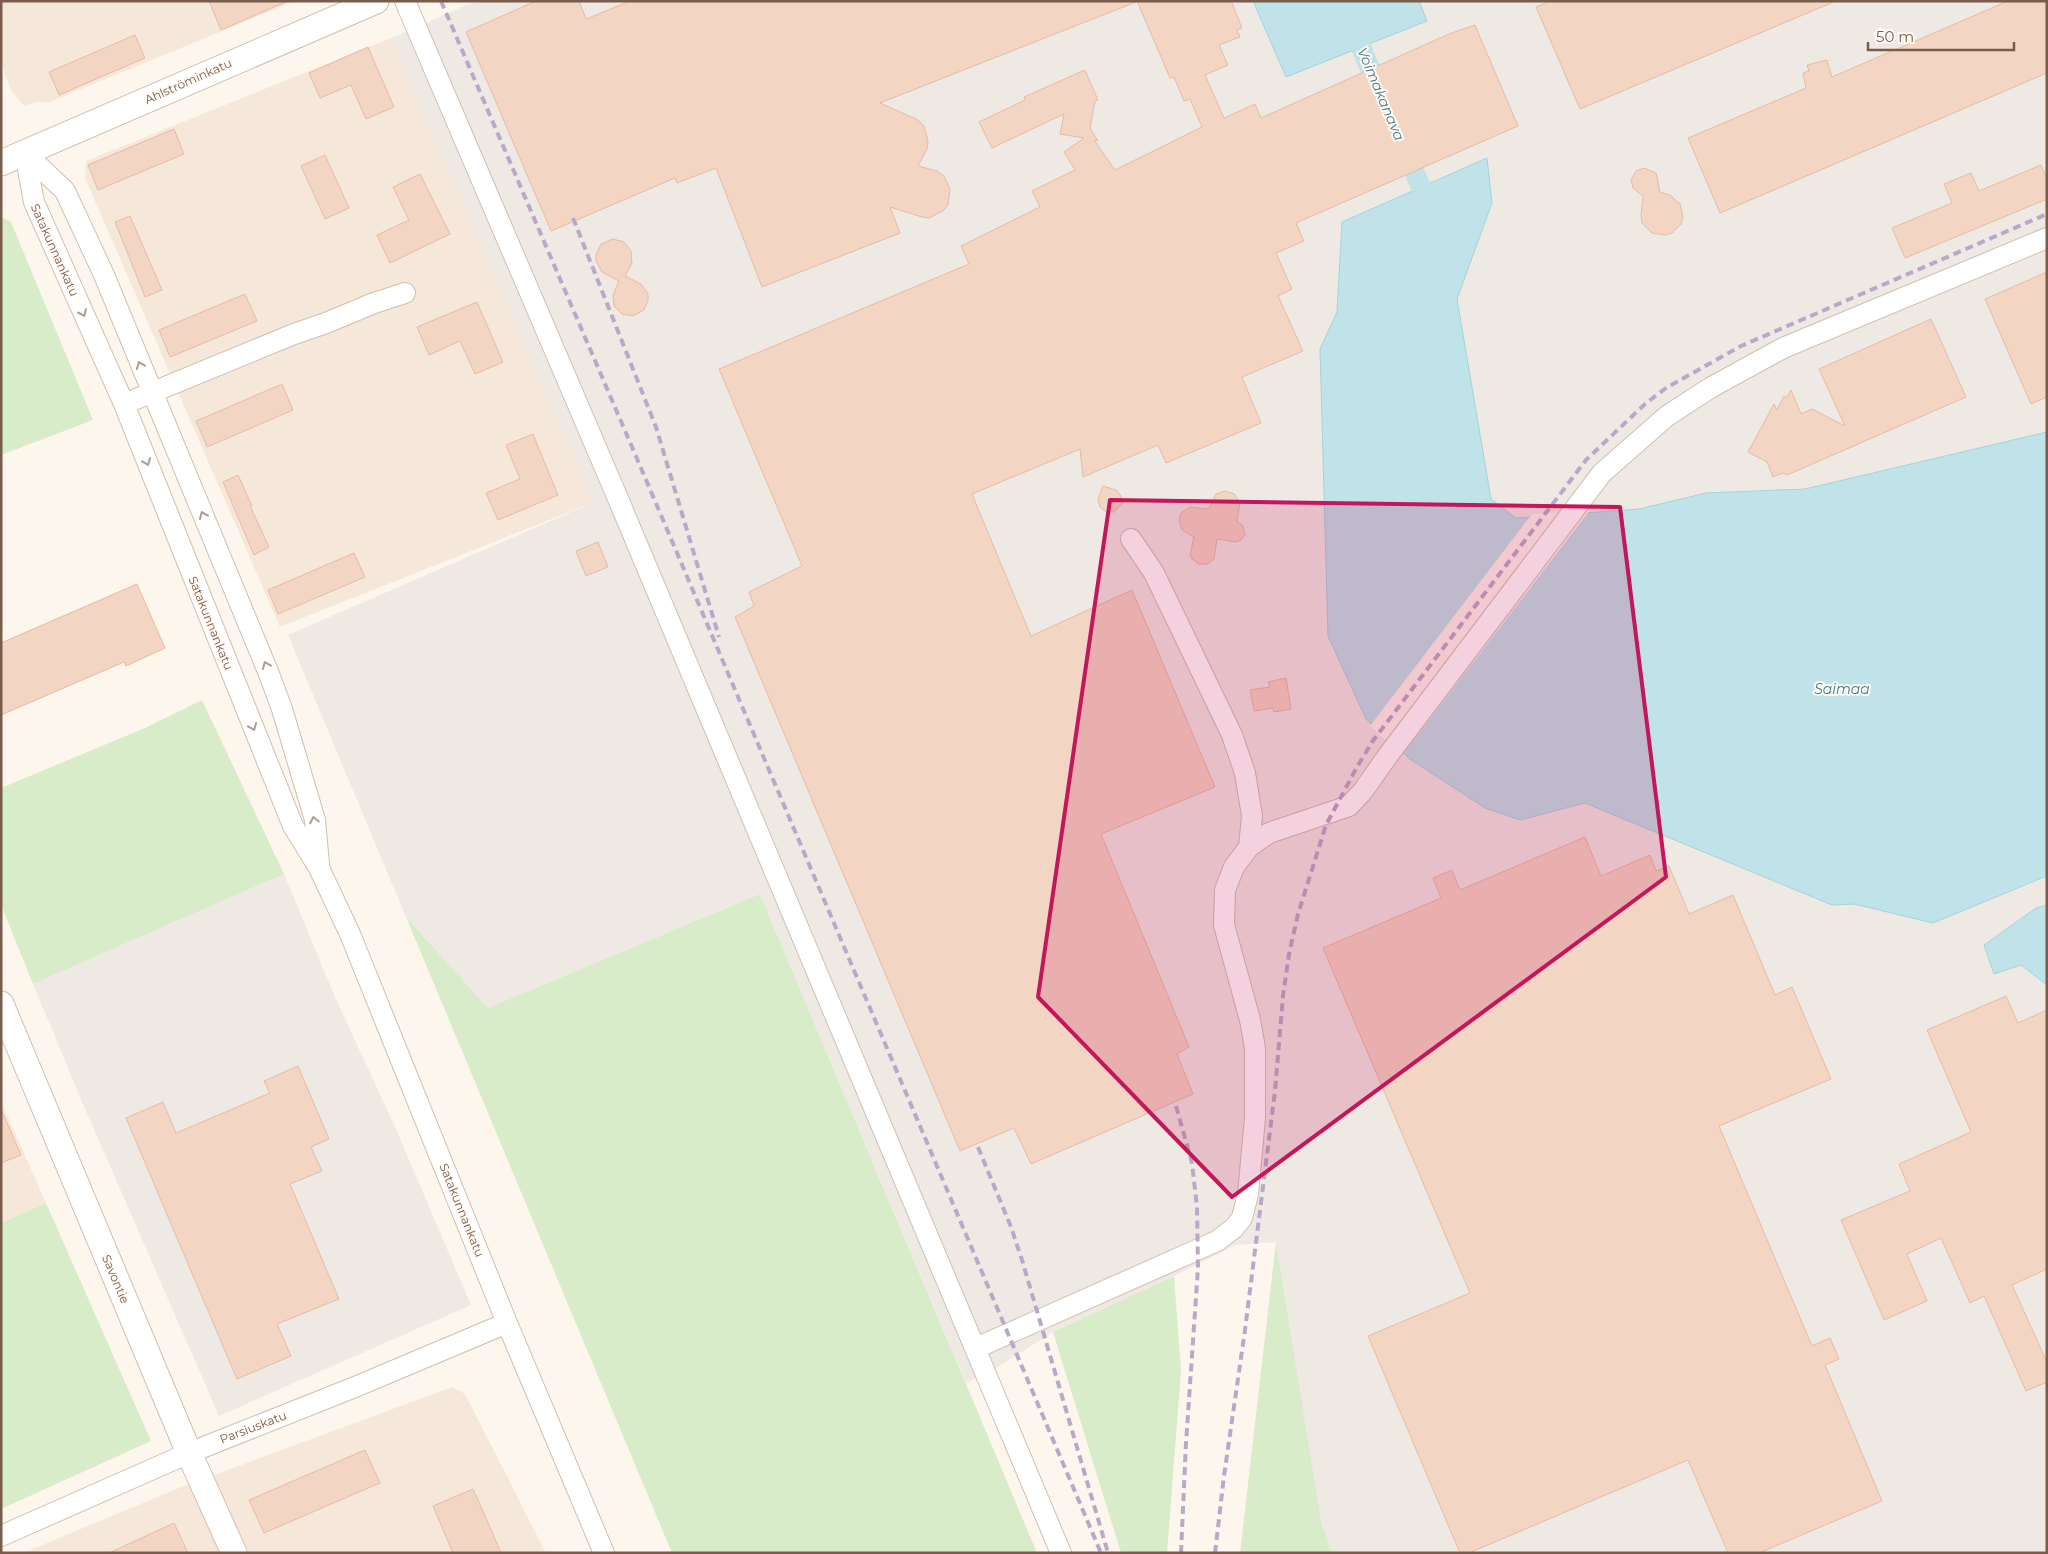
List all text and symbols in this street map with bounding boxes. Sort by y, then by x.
scale bar [1868,20,2014,52]
text: 50 m [1876,27,1914,46]
water label: Voimakanava [1353,45,1409,143]
street label: Ahlströminkatu [142,55,234,107]
street label: Satakunnankatu [28,201,82,299]
one-way arrow [77,308,88,317]
one-way arrow [136,361,147,370]
one-way arrow [141,457,151,466]
one-way arrow [199,511,209,520]
street label: Satakunnankatu [185,574,237,672]
one-way arrow [261,661,272,670]
water label: Saimaa [1814,680,1870,698]
one-way arrow [247,722,257,731]
one-way arrow [309,815,320,824]
street label: Satakunnankatu [436,1161,488,1259]
street label: Savontie [99,1252,133,1306]
street label: Parsiuskatu [217,1407,289,1447]

